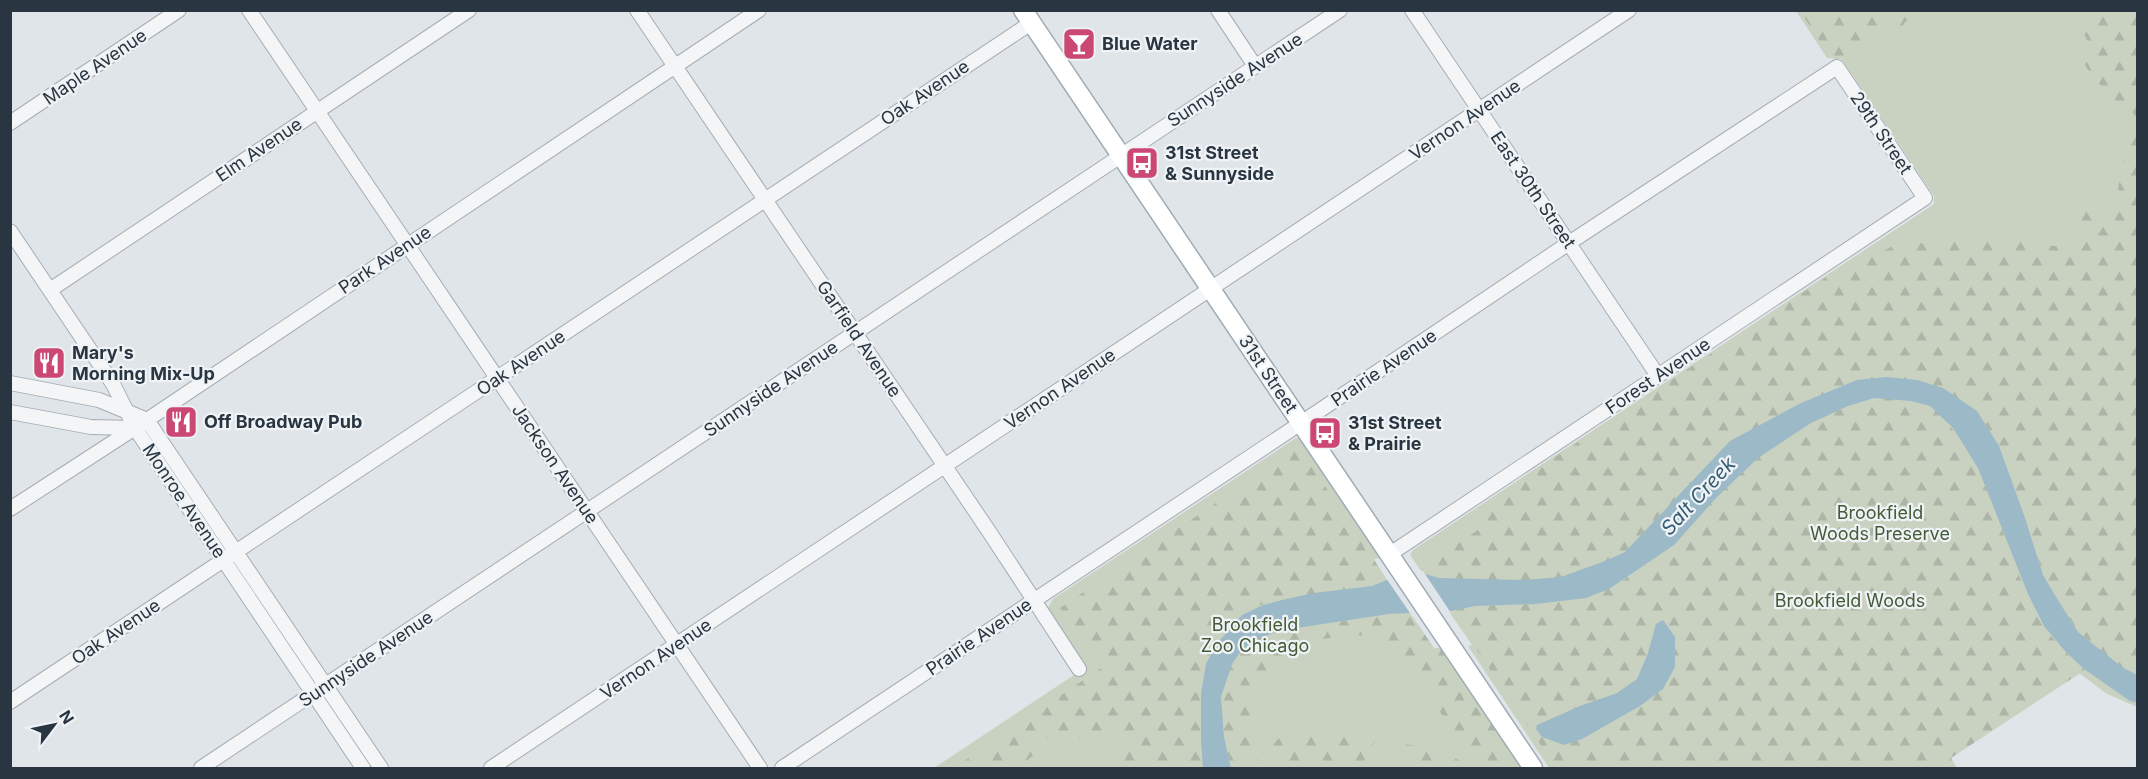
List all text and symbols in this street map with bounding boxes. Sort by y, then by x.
street label: Maple Avenue [39,24,151,109]
bar icon: Blue Water [1061,26,1097,62]
street label: Sunnyside Avenue [1163,28,1306,131]
place label: Blue Water [1102,33,1198,54]
street label: Oak Avenue [877,55,973,130]
street label: Vernon Avenue [1405,75,1524,164]
street label: 29th Street [1846,88,1917,178]
street label: Elm Avenue [212,113,306,186]
street label: East 30th Street [1487,127,1580,252]
place label: 31st Street & Sunnyside [1165,142,1275,184]
bus stop icon: 31st Street & Sunnyside [1124,145,1160,181]
street label: Park Avenue [335,221,435,298]
street label: Garfield Avenue [813,277,906,401]
street label: Oak Avenue [473,325,569,400]
street label: Prairie Avenue [1327,325,1441,411]
street label: 31st Street [1235,331,1302,417]
street label: Forest Avenue [1602,333,1714,418]
street label: Sunnyside Avenue [700,336,842,441]
place label: Mary's Morning Mix-Up [72,342,215,384]
street label: Vernon Avenue [1000,344,1119,433]
restaurant icon: Mary's Morning Mix-Up [31,345,67,381]
street label: Jackson Avenue [508,400,603,528]
restaurant icon: Off Broadway Pub [163,404,199,440]
place label: Off Broadway Pub [204,411,362,432]
place label: 31st Street & Prairie [1348,412,1442,454]
bus stop icon: 31st Street & Prairie [1307,415,1343,451]
street label: Monroe Avenue [138,439,231,562]
water label: Salt Creek [1656,451,1741,540]
park label: Brookfield Woods Preserve [1810,502,1950,544]
park label: Brookfield Woods [1775,590,1925,611]
street label: Oak Avenue [68,594,164,669]
street label: Prairie Avenue [922,594,1036,680]
street label: Sunnyside Avenue [295,606,437,711]
street label: Vernon Avenue [596,614,715,703]
park label: Brookfield Zoo Chicago [1201,614,1309,656]
north arrow [24,695,84,755]
text: N [55,707,78,728]

